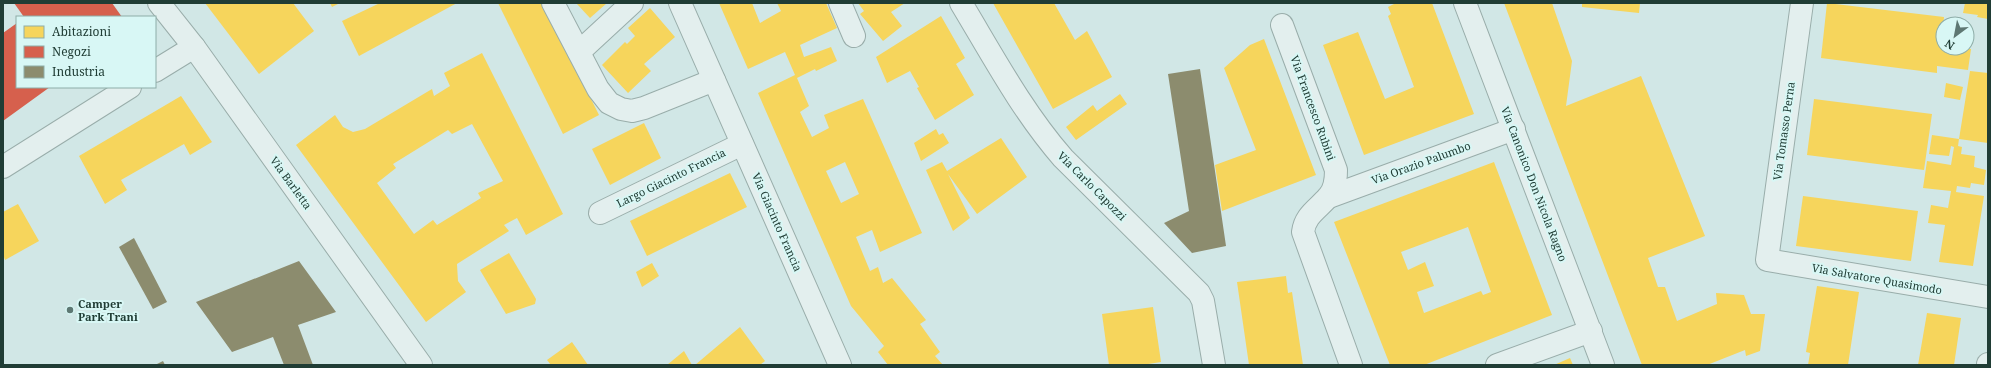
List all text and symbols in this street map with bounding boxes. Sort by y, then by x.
legend [16,16,156,88]
north arrow [1935,16,1975,56]
text: Abitazioni [52,23,111,40]
text: N [1942,36,1957,54]
text: Negozi [52,43,91,60]
street label: Via Francesco Rubini [1287,53,1340,163]
text: Industria [52,63,105,80]
street label: Via Tomasso Perna [1769,81,1798,181]
street label: Via Canonico Don Nicola Ragno [1498,104,1571,263]
street label: Via Orazio Palumbo [1369,138,1472,187]
street label: Largo Giacinto Francia [614,145,728,211]
street label: Via Carlo Capozzi [1055,148,1130,224]
street label: Via Barletta [267,153,316,212]
street label: Via Giacinto Francia [749,170,806,274]
street label: Via Salvatore Quasimodo [1811,260,1943,297]
place label: Camper Park Trani [78,296,138,324]
marker: Camper Park Trani [65,305,75,315]

